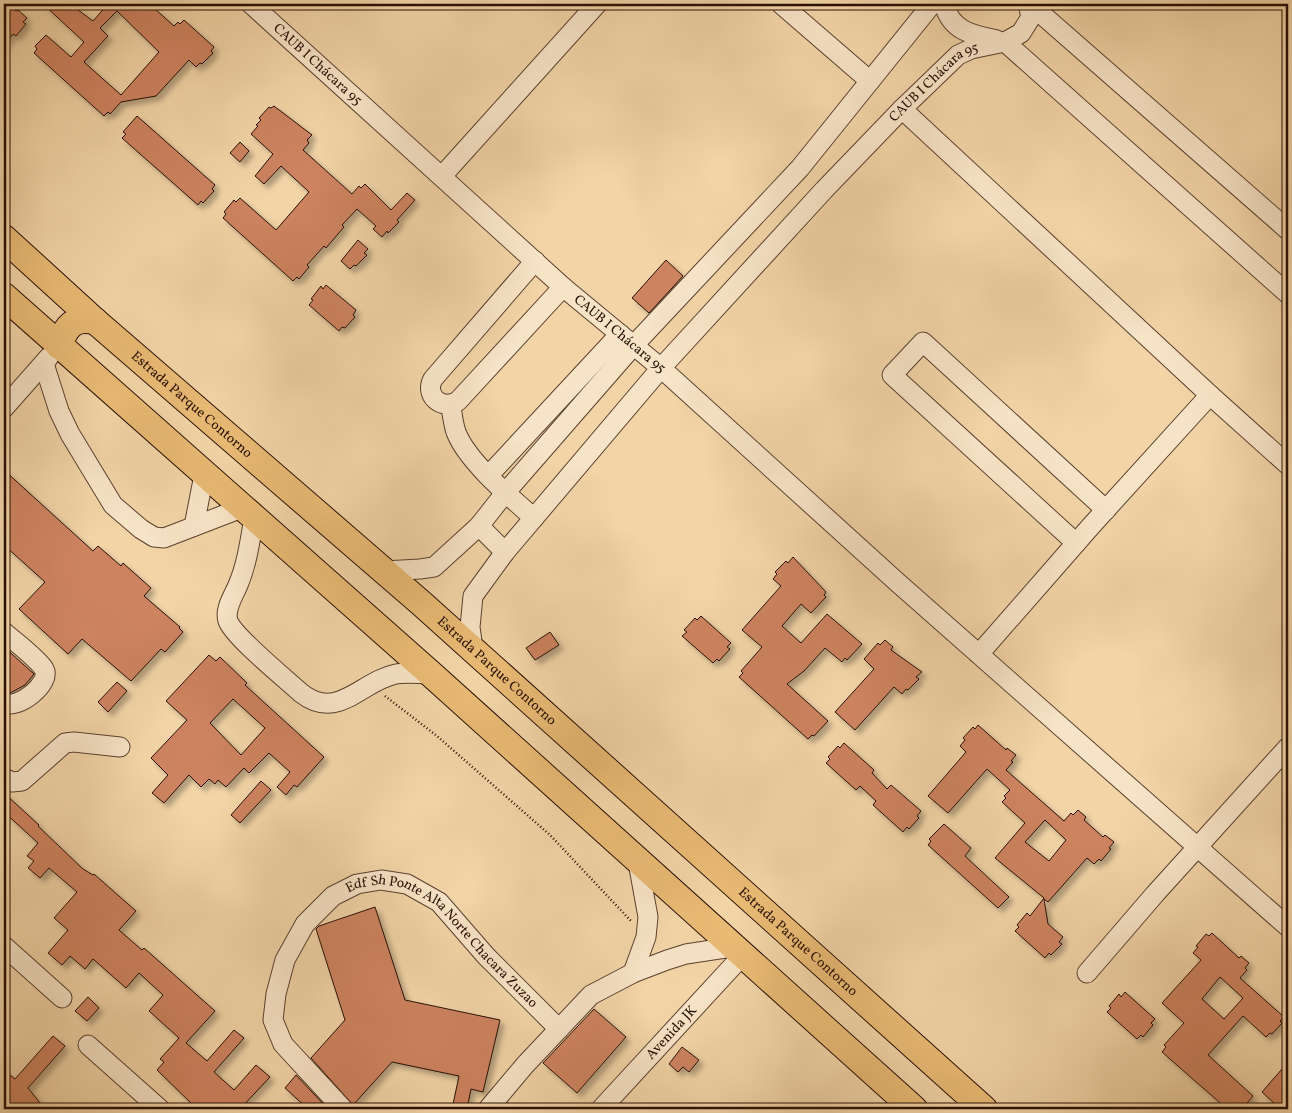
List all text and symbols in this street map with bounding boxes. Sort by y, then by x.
street label: CAUB I Chácara 95 [269,19,366,110]
street label: CAUB I Chácara 95 [885,38,980,126]
street label: CAUB I Chácara 95 [570,290,670,378]
street label: Estrada Parque Contorno [127,347,256,462]
street label: Estrada Parque Contorno [433,612,561,730]
street label: Edf Sh Ponte Alta Norte Chacara Zuzao [342,870,542,1012]
street label: Estrada Parque Contorno [734,883,862,1001]
street label: Avenida JK [642,1001,702,1064]

